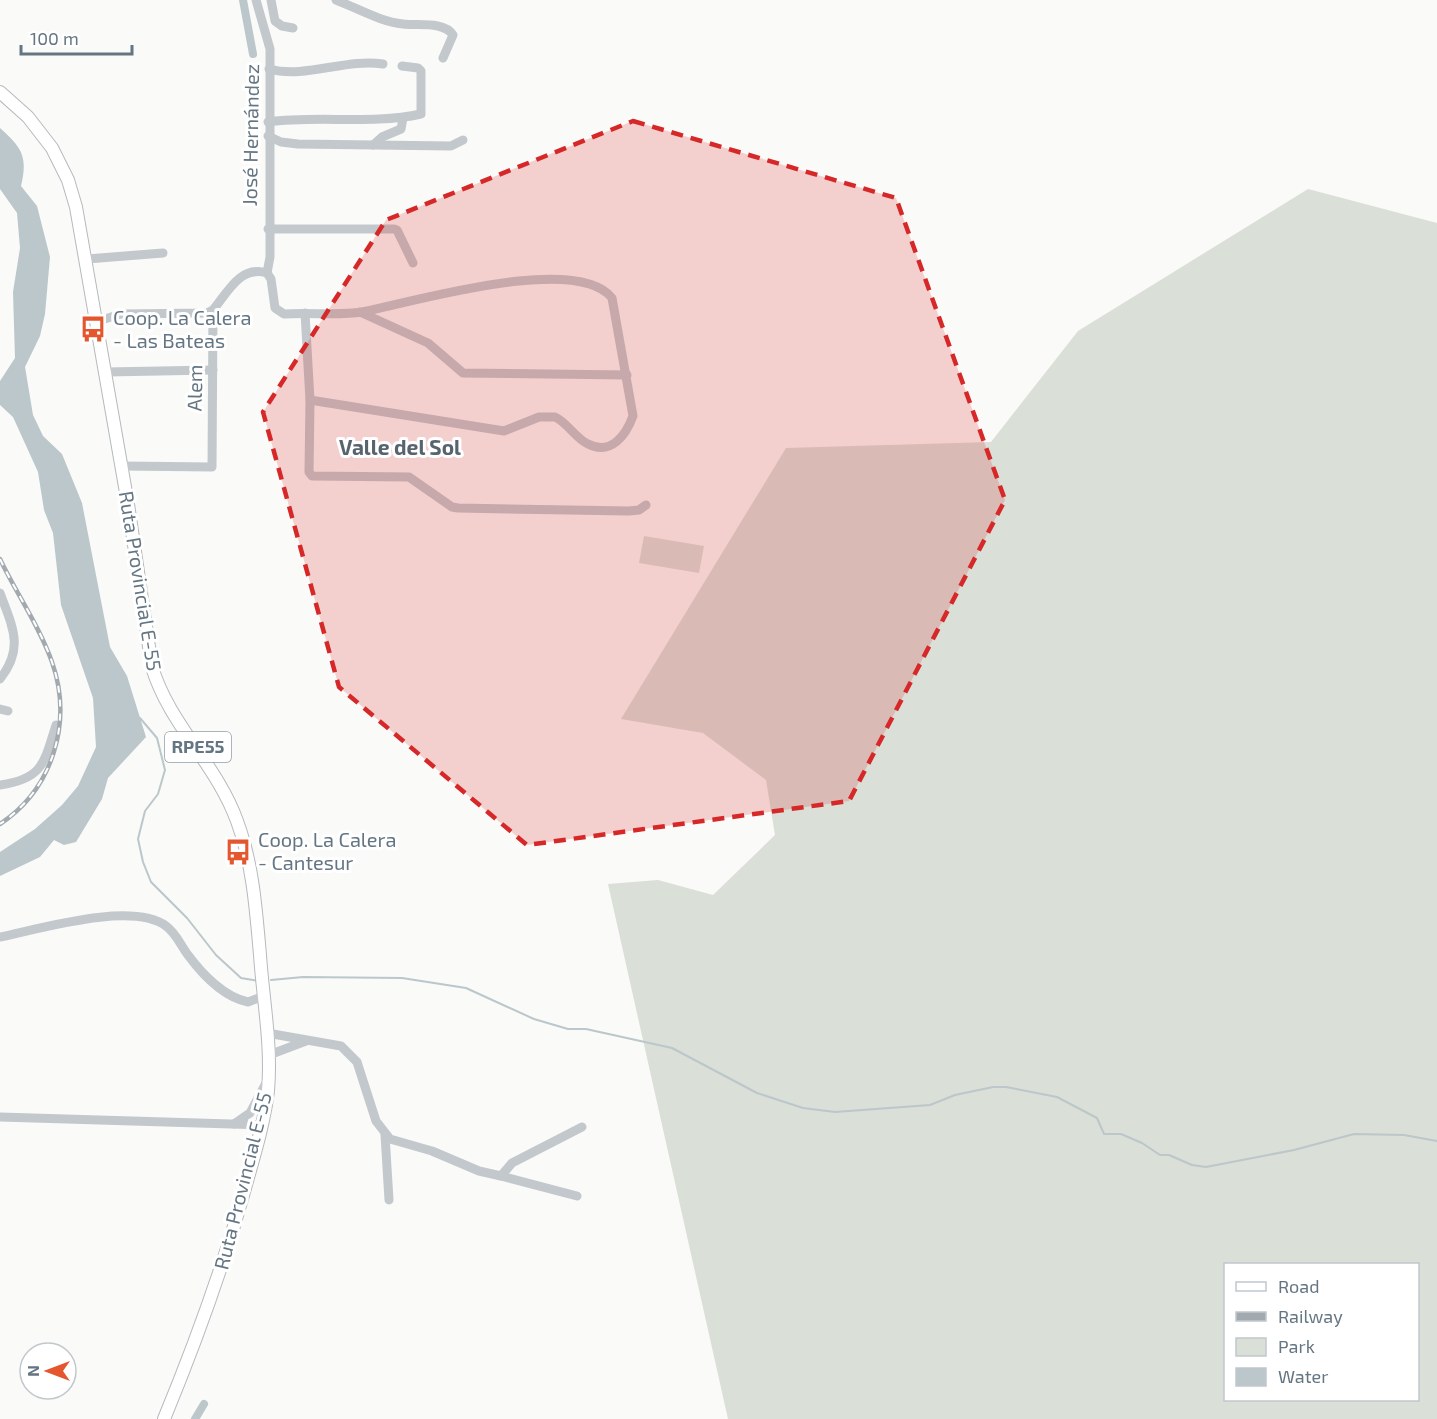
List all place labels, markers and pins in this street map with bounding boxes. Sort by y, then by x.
place label: Coop. La Calera - Las Bateas [113,305,252,352]
bus stop icon: Coop. La Calera - Las Bateas [78,314,108,344]
place label: Coop. La Calera - Cantesur [258,827,397,874]
bus stop icon: Coop. La Calera - Cantesur [223,837,253,867]

